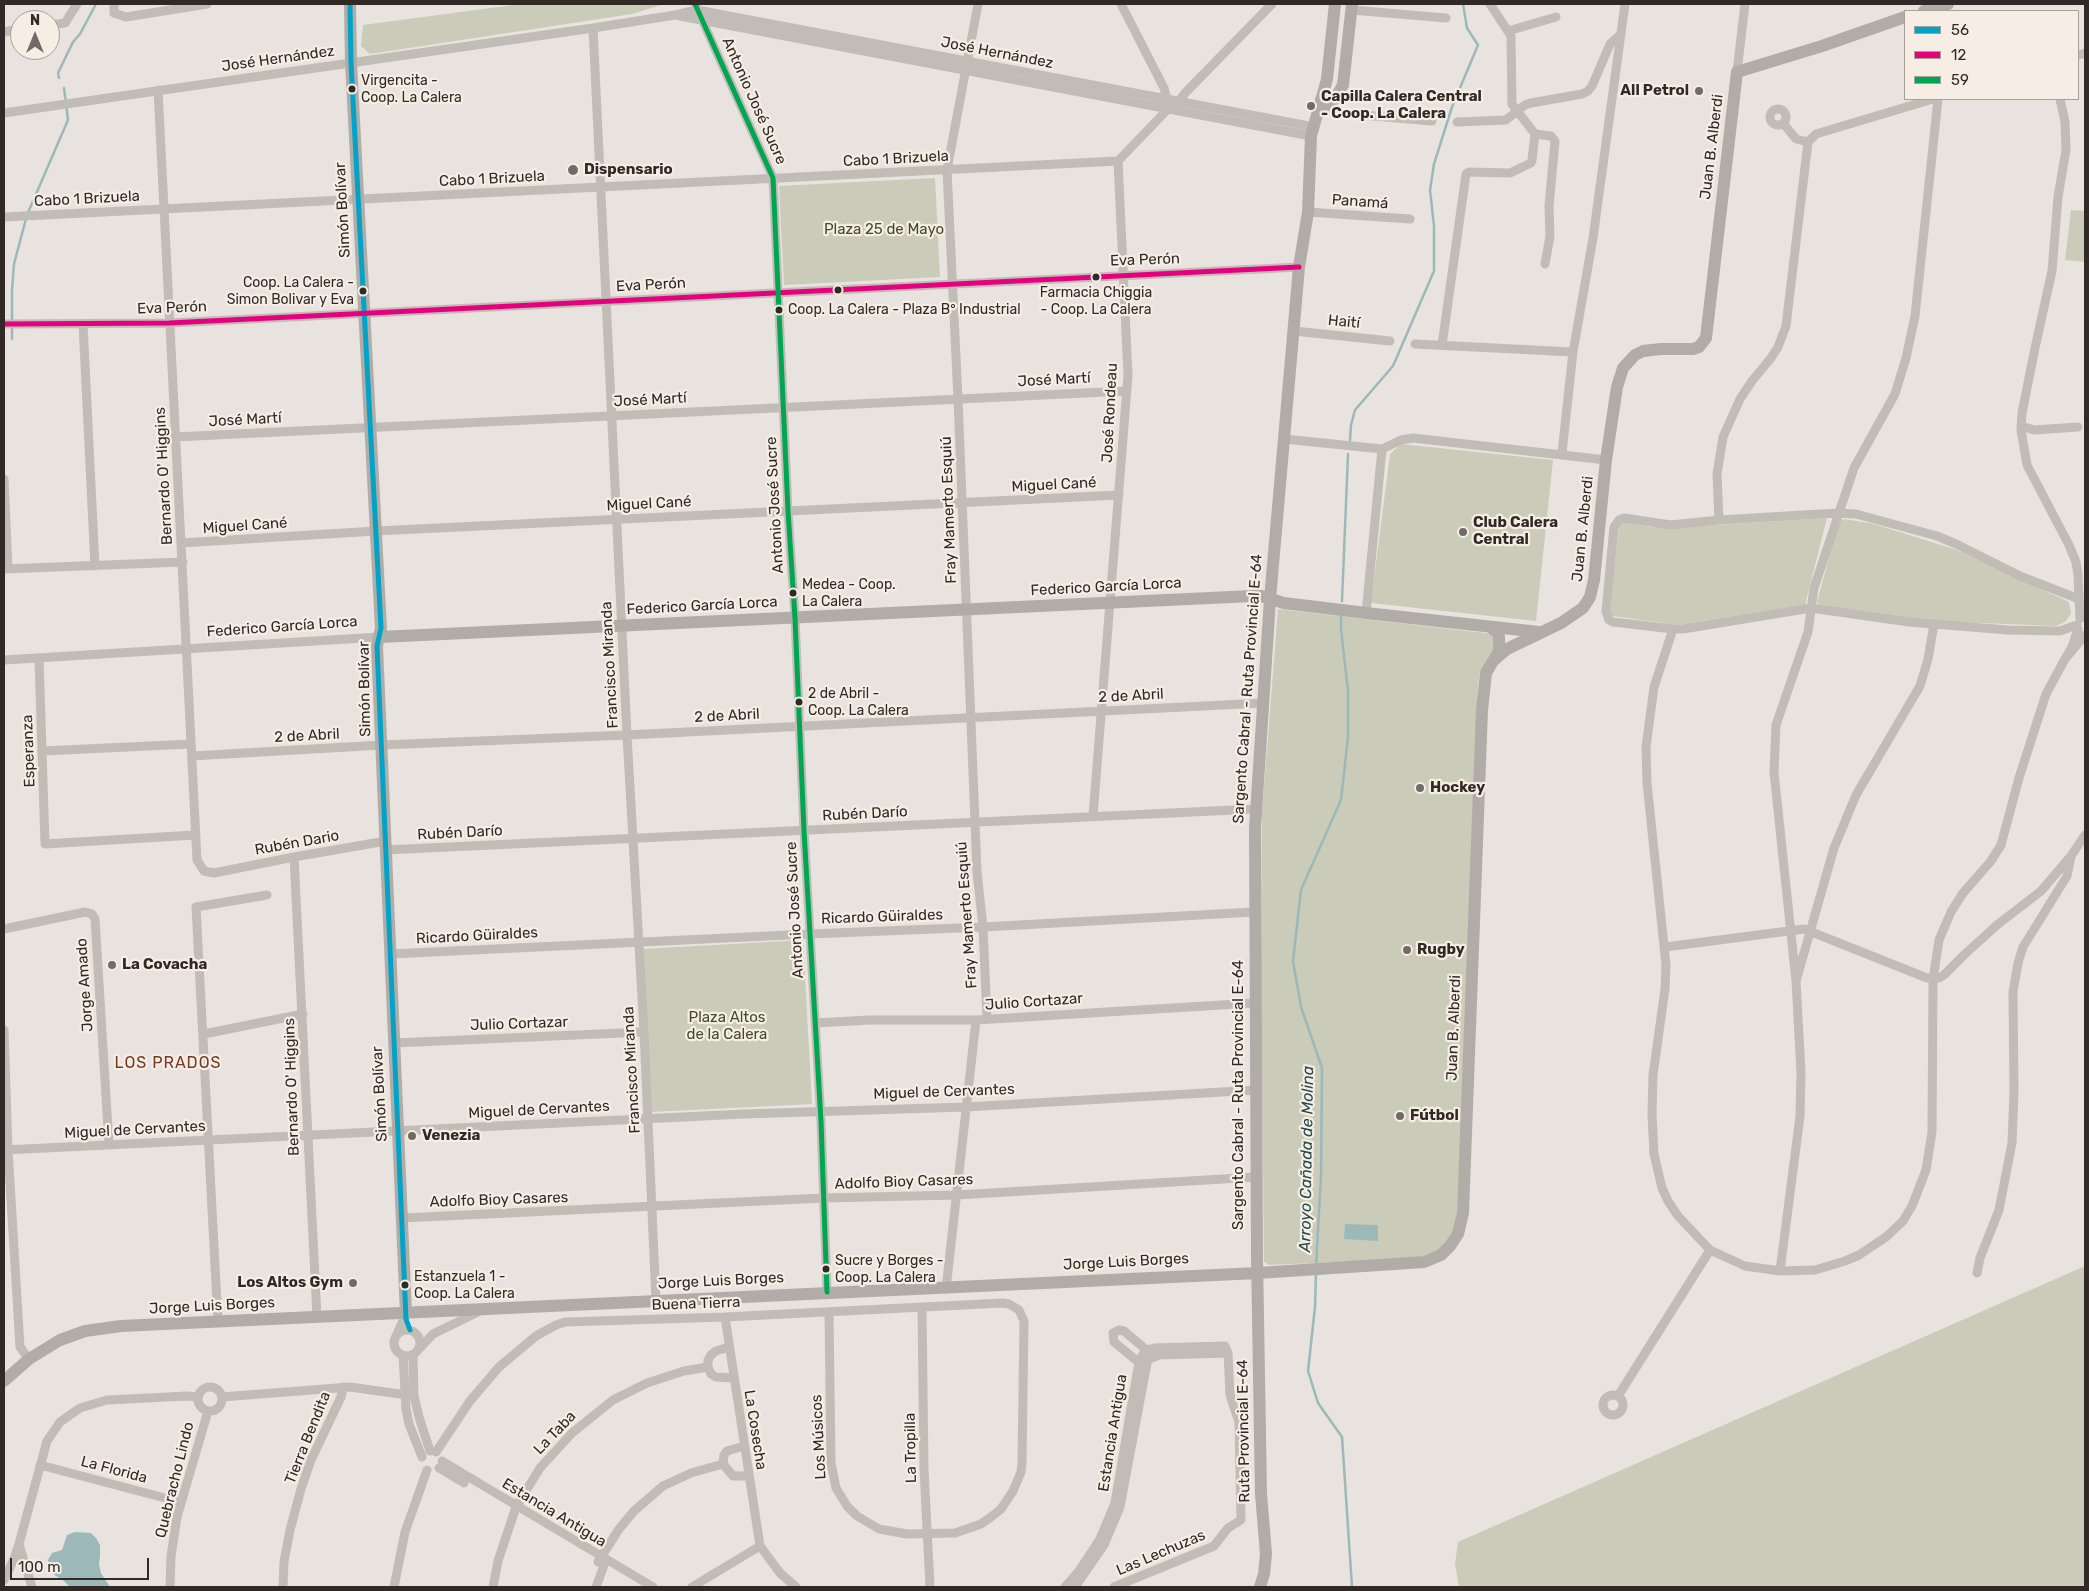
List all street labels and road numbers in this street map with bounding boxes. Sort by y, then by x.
street label: José Hernández [939,33,1055,73]
street label: Antonio José Sucre [718,35,790,167]
street label: José Hernández [220,42,336,76]
street label: Juan B. Alberdi [1697,93,1727,201]
street label: Cabo 1 Brizuela [843,147,949,171]
street label: Simón Bolívar [332,162,354,258]
street label: Cabo 1 Brizuela [439,167,545,191]
street label: Cabo 1 Brizuela [34,187,140,211]
street label: Panamá [1331,191,1389,213]
street label: Eva Perón [1110,250,1180,270]
street label: Eva Perón [616,274,686,296]
street label: Eva Perón [137,298,207,318]
street label: Haití [1327,311,1361,333]
street label: José Rondeau [1098,363,1122,463]
street label: José Martí [1017,369,1091,391]
street label: José Martí [613,389,687,411]
street label: Bernardo O' Higgins [151,407,177,545]
street label: José Martí [208,409,282,431]
street label: Antonio José Sucre [762,436,788,574]
street label: Fray Mamerto Esquiú [937,436,961,584]
street label: Miguel Cané [1011,474,1097,496]
street label: Juan B. Alberdi [1569,475,1597,583]
street label: Miguel Cané [606,493,692,515]
street label: Miguel Cané [202,514,288,538]
street label: Sargento Cabral - Ruta Provincial E-64 [1230,554,1266,824]
street label: Federico García Lorca [1030,574,1182,600]
street label: Federico García Lorca [626,593,778,619]
street label: Francisco Miranda [598,601,622,729]
street label: Federico García Lorca [206,613,358,641]
street label: Simón Bolívar [355,641,375,737]
street label: 2 de Abril [1098,685,1164,707]
street label: 2 de Abril [694,705,760,727]
street label: Esperanza [19,714,39,788]
street label: 2 de Abril [274,725,340,747]
street label: Rubén Darío [822,803,908,825]
street label: Rubén Darío [417,822,503,844]
street label: Rubén Dario [253,827,341,859]
street label: Antonio José Sucre [782,841,808,979]
street label: Fray Mamerto Esquiú [953,841,981,989]
street label: Ricardo Güiraldes [821,906,943,928]
street label: Ricardo Güiraldes [416,924,538,948]
street label: Jorge Amado [73,938,97,1032]
street label: Sargento Cabral - Ruta Provincial E-64 [1230,960,1248,1230]
street label: Juan B. Alberdi [1443,975,1465,1081]
street label: Julio Cortazar [984,990,1084,1014]
street label: Francisco Miranda [620,1006,644,1134]
street label: Julio Cortazar [470,1013,568,1035]
street label: Bernardo O' Higgins [281,1018,303,1156]
street label: Simón Bolívar [369,1046,391,1142]
street label: Miguel de Cervantes [873,1081,1015,1103]
street label: Miguel de Cervantes [468,1097,610,1123]
street label: Miguel de Cervantes [64,1117,206,1143]
street label: Adolfo Bioy Casares [834,1171,974,1193]
street label: Adolfo Bioy Casares [429,1189,569,1211]
street label: Jorge Luis Borges [1063,1250,1189,1274]
street label: Jorge Luis Borges [658,1269,784,1293]
street label: Buena Tierra [651,1293,741,1315]
street label: Jorge Luis Borges [149,1294,275,1318]
street label: Ruta Provincial E-64 [1234,1359,1254,1503]
street label: Estancia Antigua [1095,1373,1131,1493]
street label: Tierra Bendita [281,1389,335,1487]
street label: La Cosecha [740,1389,770,1471]
street label: Los Músicos [808,1394,830,1480]
street label: La Taba [530,1408,580,1458]
street label: La Tropilla [901,1413,921,1483]
street label: Quebracho Lindo [152,1420,198,1540]
street label: La Florida [79,1453,149,1487]
street label: Estancia Antigua [499,1475,609,1551]
street label: Las Lechuzas [1114,1526,1208,1580]

